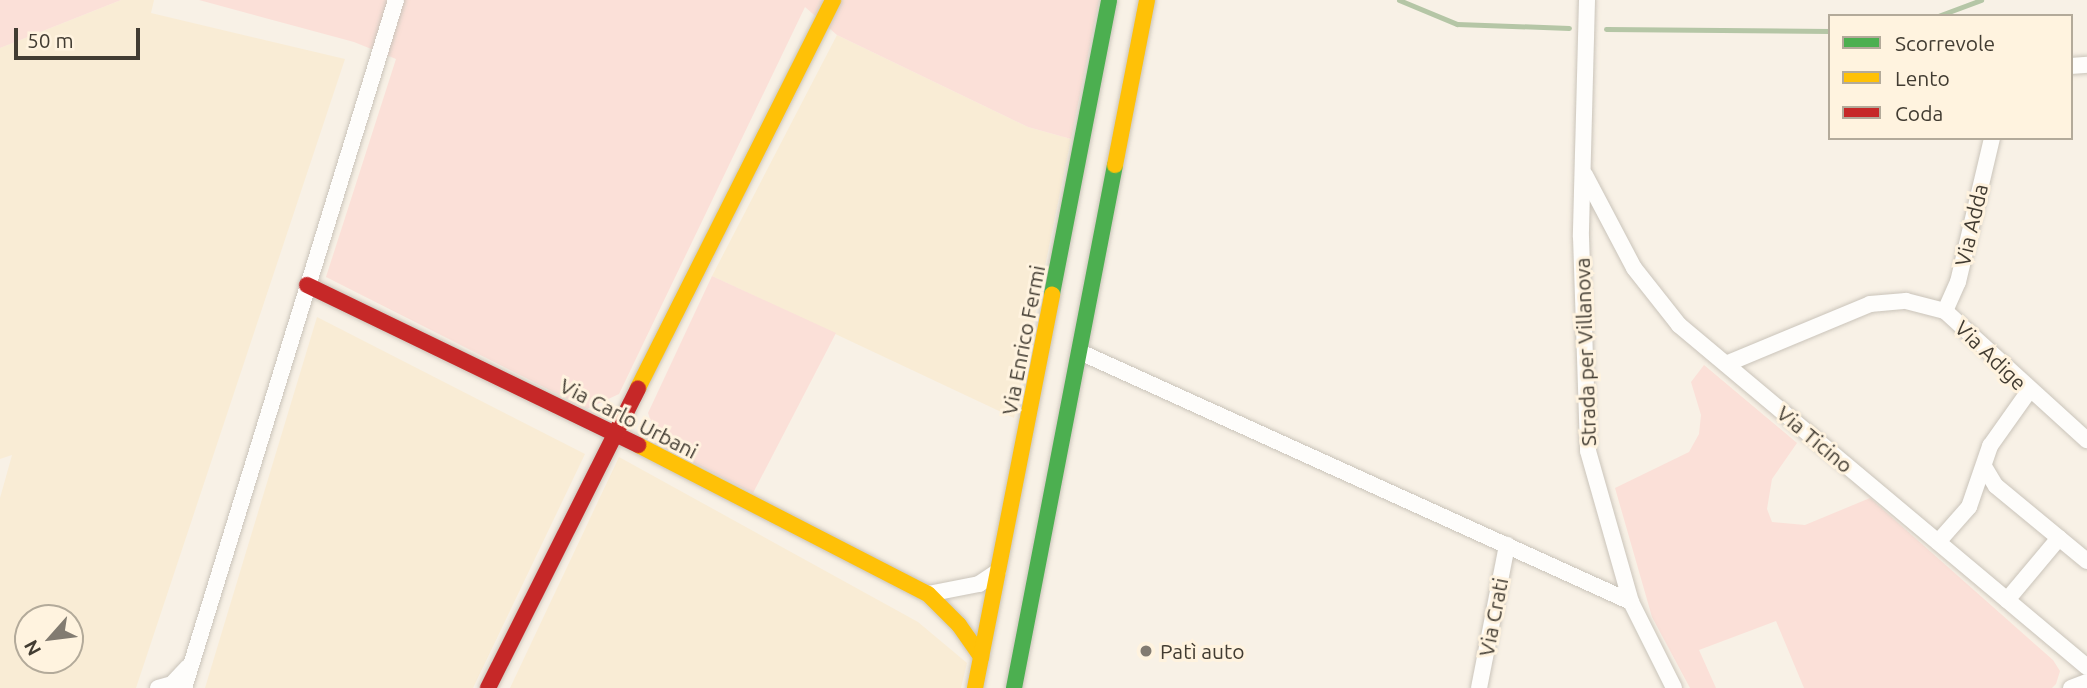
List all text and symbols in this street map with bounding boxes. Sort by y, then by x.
scale bar [18,14,144,58]
legend [1828,14,2073,140]
text: 50 m [27,28,74,52]
text: Scorrevole [1895,31,1995,55]
text: Lento [1895,66,1950,90]
text: Coda [1895,101,1943,125]
street label: Via Adda [1949,181,1993,269]
street label: Strada per Villanova [1569,257,1601,447]
street label: Via Enrico Fermi [996,263,1050,417]
street label: Via Adige [1950,315,2032,395]
street label: Via Carlo Urbani [556,372,702,464]
street label: Via Ticino [1772,400,1858,478]
street label: Via Crati [1473,575,1513,659]
north arrow [14,604,84,674]
text: N [19,636,45,659]
place label: Patì auto [1160,638,1245,664]
marker: Patì auto [1138,643,1154,659]

